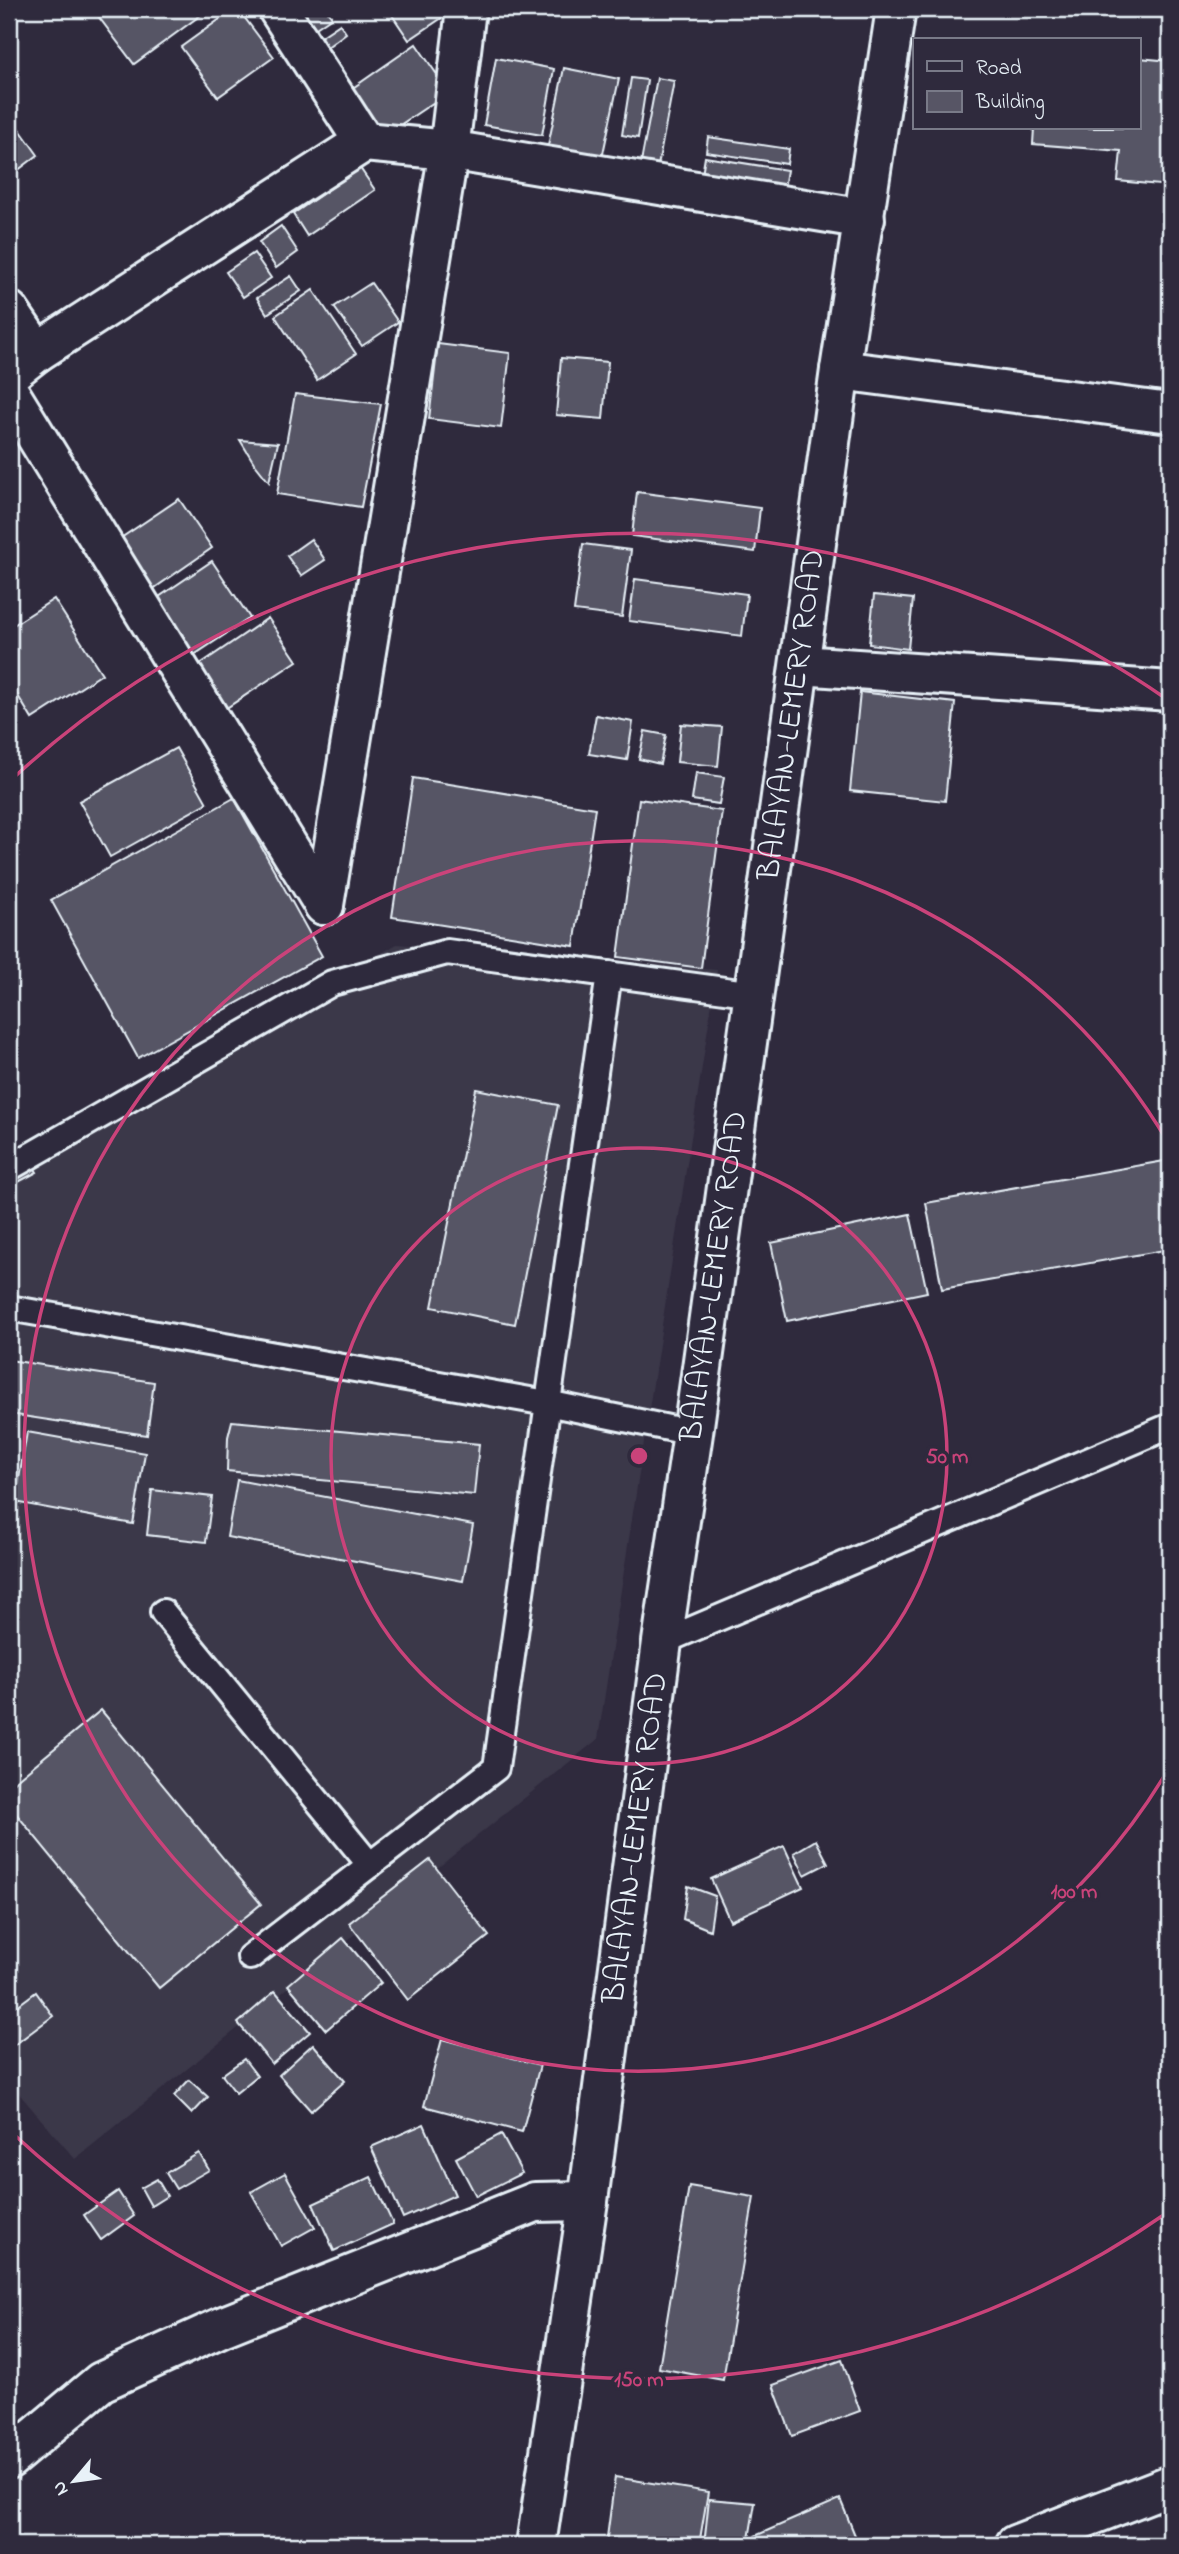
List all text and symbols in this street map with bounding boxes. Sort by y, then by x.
legend [913,38,1140,130]
text: Road [976,54,1022,84]
text: Building [975,88,1045,120]
street label: BALAYAN-LEMERY ROAD [746,546,838,884]
street label: BALAYAN-LEMERY ROAD [668,1108,761,1446]
text: 50 m [926,1443,968,1473]
centre of rings [627,1444,651,1468]
street label: BALAYAN-LEMERY ROAD [591,1670,681,2008]
text: 100 m [1051,1878,1097,1908]
text: 150 m [614,2366,664,2396]
north arrow [38,2446,108,2516]
text: N [46,2476,76,2500]

